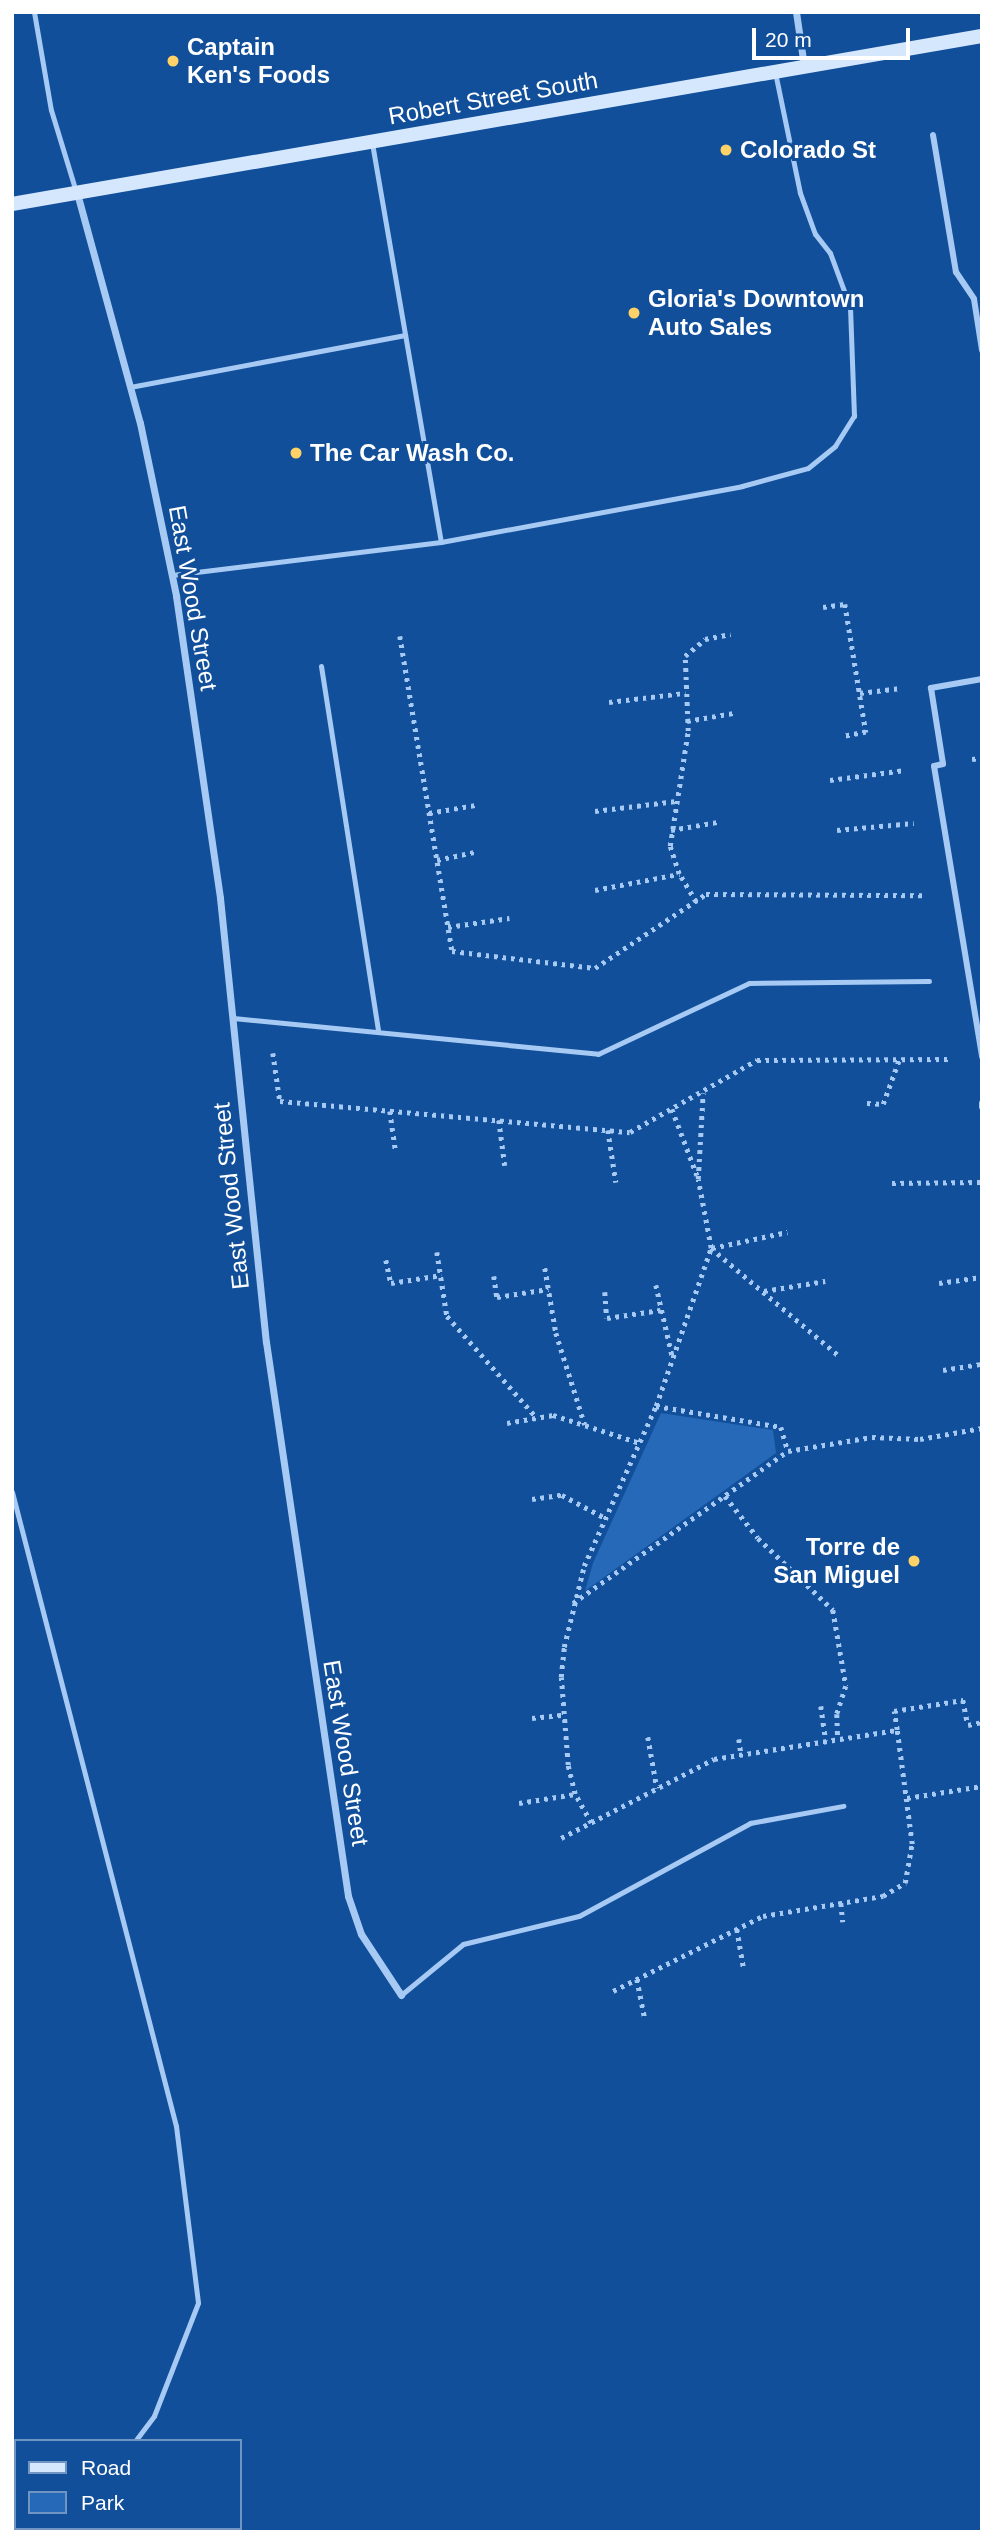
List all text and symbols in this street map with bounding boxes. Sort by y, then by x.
scale bar [756,14,914,58]
text: 20 m [765,28,812,51]
place label: Captain Ken's Foods [187,33,330,89]
marker: Captain Ken's Foods [165,53,181,69]
street label: Robert Street South [386,65,600,131]
place label: Colorado St [740,136,876,164]
marker: Colorado St [718,142,734,158]
place label: Gloria's Downtown Auto Sales [648,285,864,341]
marker: Gloria's Downtown Auto Sales [626,305,642,321]
place label: The Car Wash Co. [310,439,514,467]
marker: The Car Wash Co. [288,445,304,461]
street label: East Wood Street [163,503,223,693]
street label: East Wood Street [207,1101,255,1291]
place label: Torre de San Miguel [773,1533,900,1589]
marker: Torre de San Miguel [906,1553,922,1569]
street label: East Wood Street [317,1658,375,1848]
legend [14,2439,242,2530]
text: Road [81,2456,131,2479]
text: Park [81,2491,124,2514]

